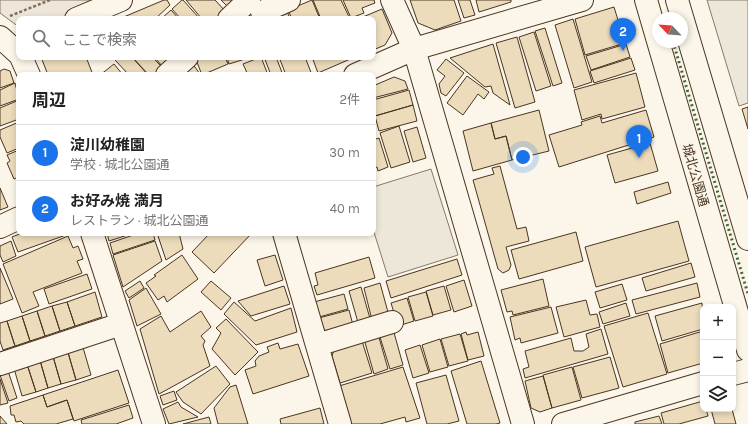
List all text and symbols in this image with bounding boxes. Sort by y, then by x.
north arrow [652,12,688,48]
search box [16,16,376,60]
pin: 2 [610,18,636,51]
icon: search [30,27,52,49]
text: ここで検索 [62,31,137,49]
text: 周辺 [32,90,66,110]
text: 2件 [339,92,360,107]
pin: 1 [626,125,652,158]
text: 淀川幼稚園 [70,136,145,154]
street label: 城北公園通 [679,142,712,208]
text: 1 [43,145,47,160]
text: 30 m [329,145,360,160]
your location [513,147,533,167]
text: 学校 · 城北公園通 [70,157,170,172]
text: お好み焼 満月 [70,192,164,210]
text: 2 [41,201,49,216]
text: 40 m [330,201,360,216]
text: レストラン · 城北公園通 [70,213,209,228]
map controls [700,304,736,412]
button: + [700,304,736,340]
button: − [700,340,736,376]
button: layers [700,376,736,412]

